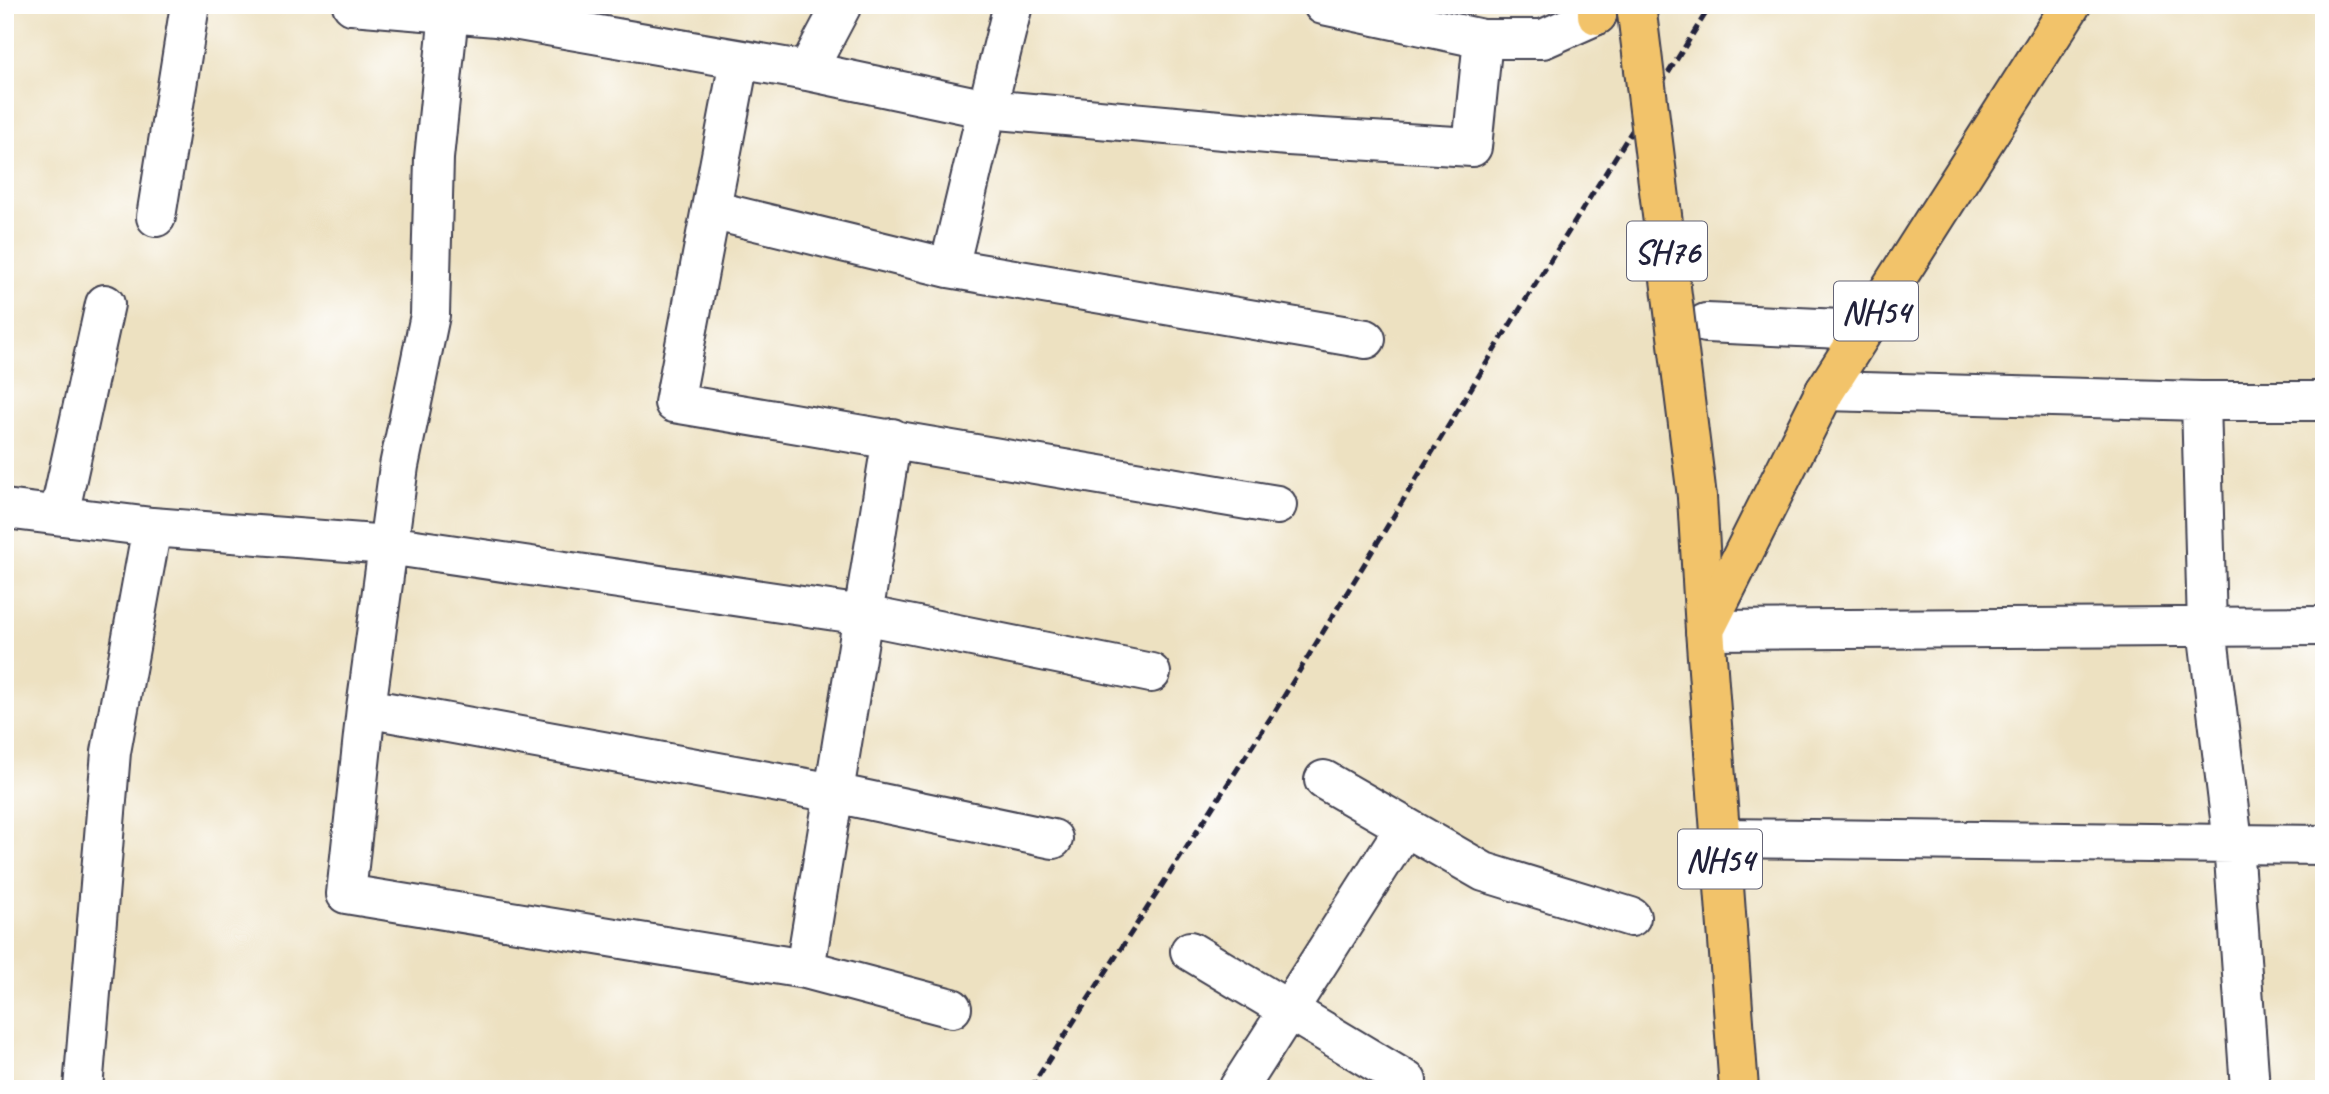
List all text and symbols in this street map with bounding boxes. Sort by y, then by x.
road number: SH76 [1627,221,1707,280]
road number: NH54 [1834,282,1918,340]
road number: NH54 [1678,830,1762,888]

